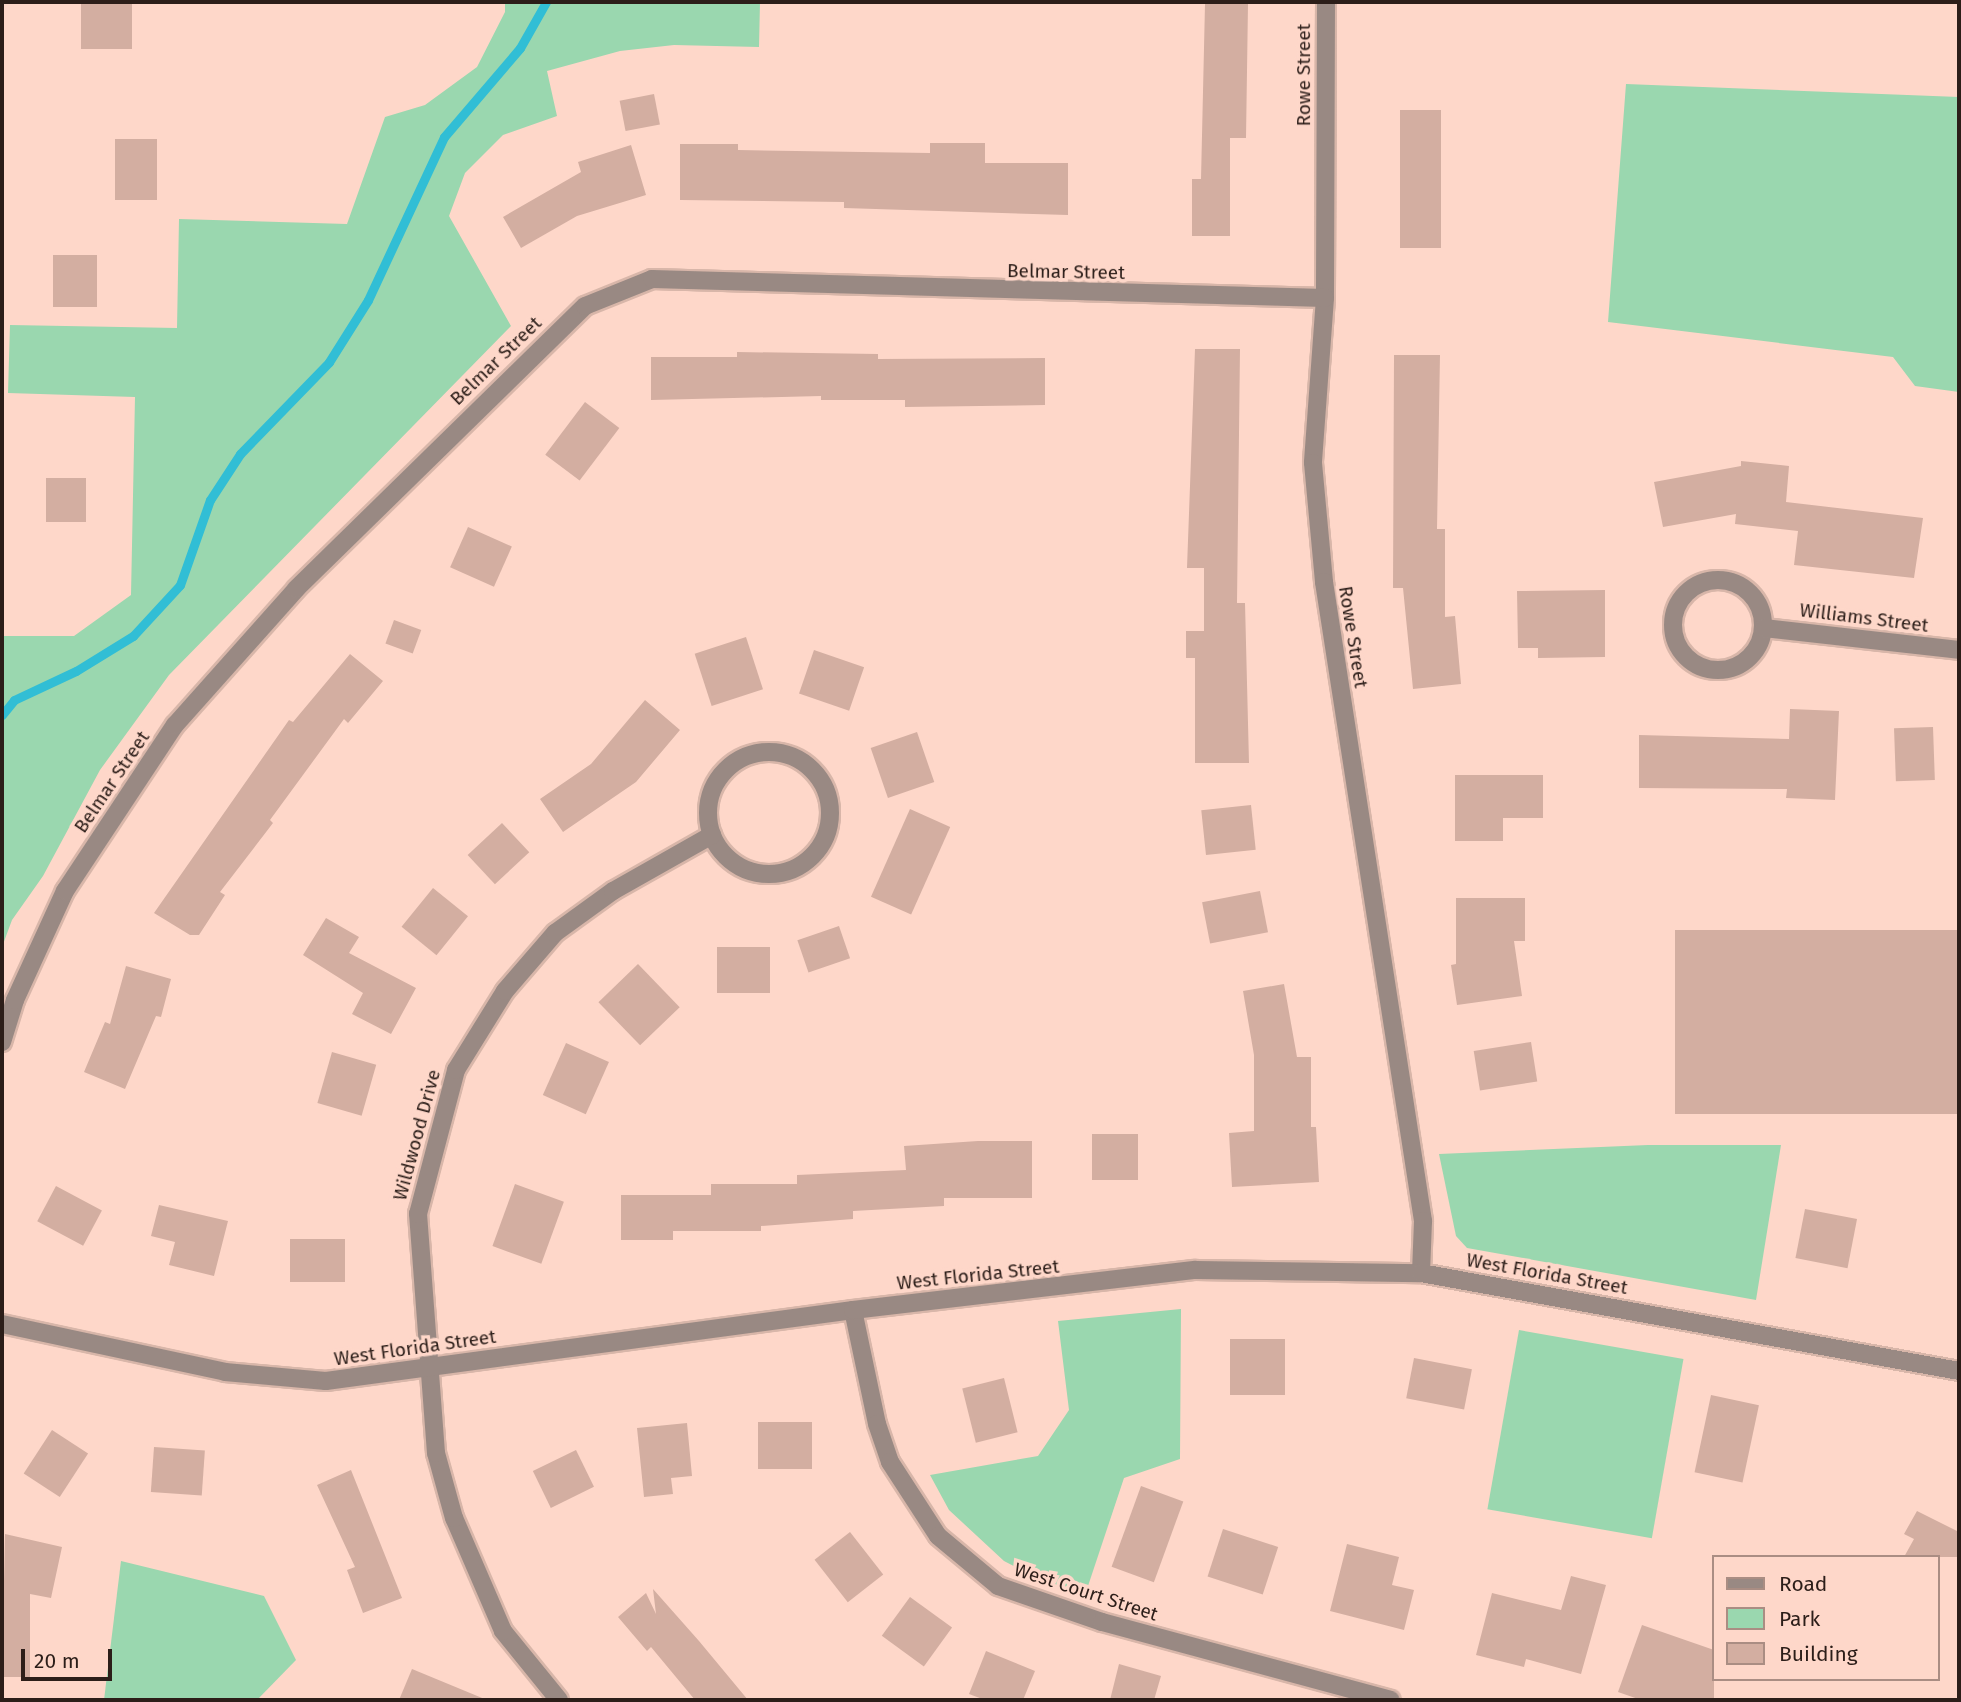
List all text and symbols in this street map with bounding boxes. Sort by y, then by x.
street label: Rowe Street [1293,24,1315,126]
street label: Belmar Street [1007,260,1125,284]
street label: Belmar Street [446,312,546,410]
street label: Rowe Street [1334,584,1372,690]
street label: Williams Street [1798,599,1930,637]
street label: Belmar Street [70,727,154,837]
street label: Wildwood Drive [389,1067,445,1203]
street label: West Florida Street [1465,1249,1629,1299]
street label: West Florida Street [896,1255,1060,1295]
street label: West Florida Street [333,1325,497,1371]
legend [1713,1555,1940,1681]
street label: West Court Street [1011,1558,1161,1626]
text: Road [1779,1571,1827,1597]
text: Park [1779,1606,1820,1632]
scale bar [24,1636,116,1680]
text: Building [1779,1641,1858,1667]
text: 20 m [34,1648,80,1674]

